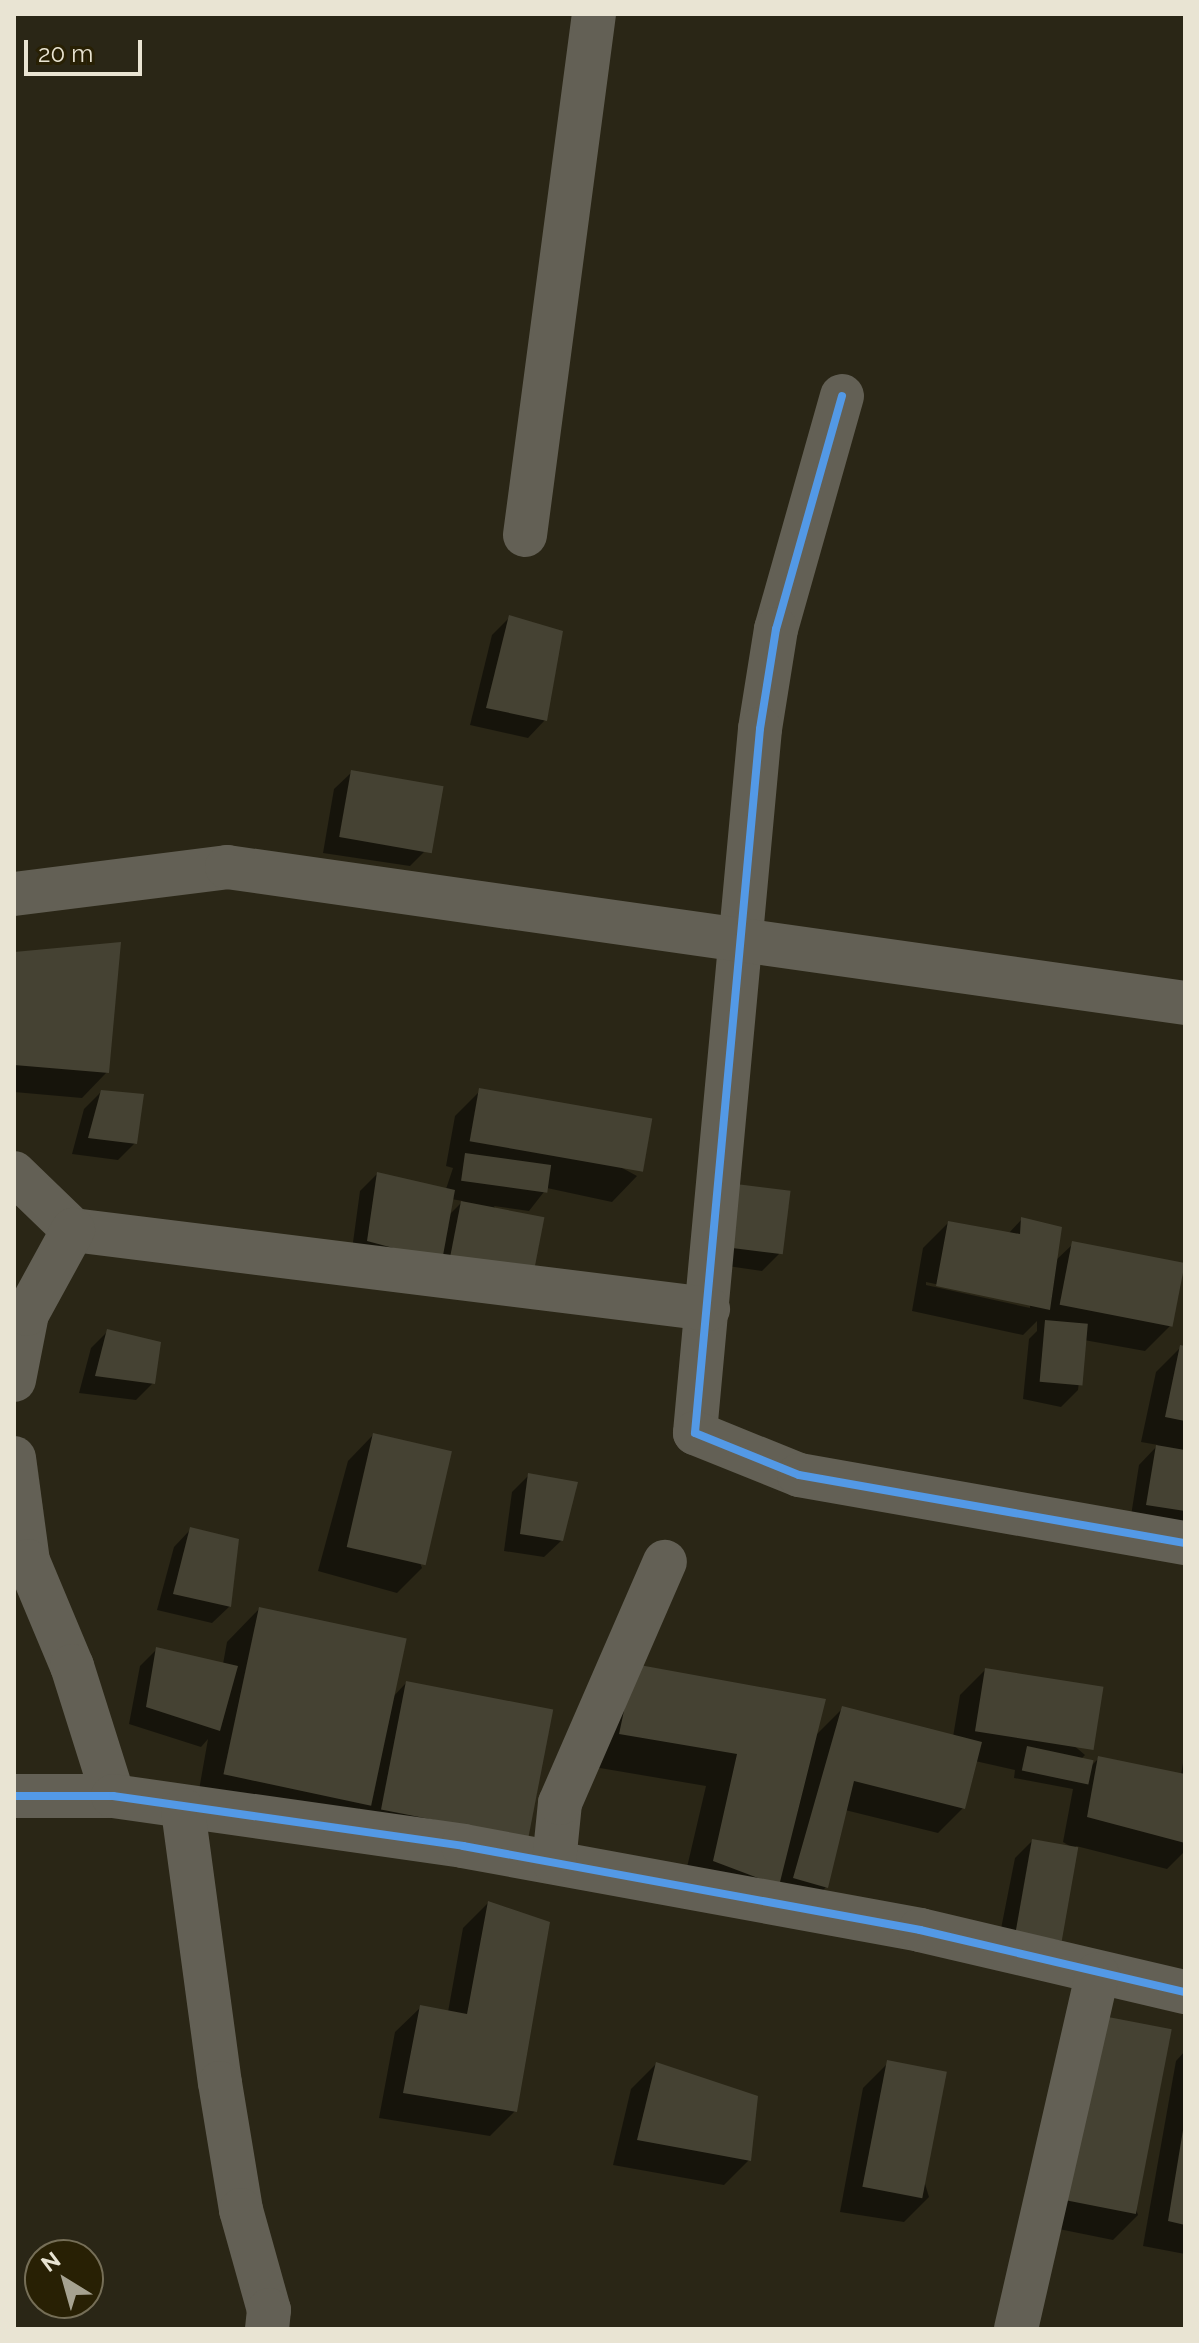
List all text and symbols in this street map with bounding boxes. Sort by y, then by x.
scale bar [28,24,146,74]
text: 20 m [38,39,93,68]
north arrow [24,2239,104,2319]
text: N [36,2246,65,2277]

